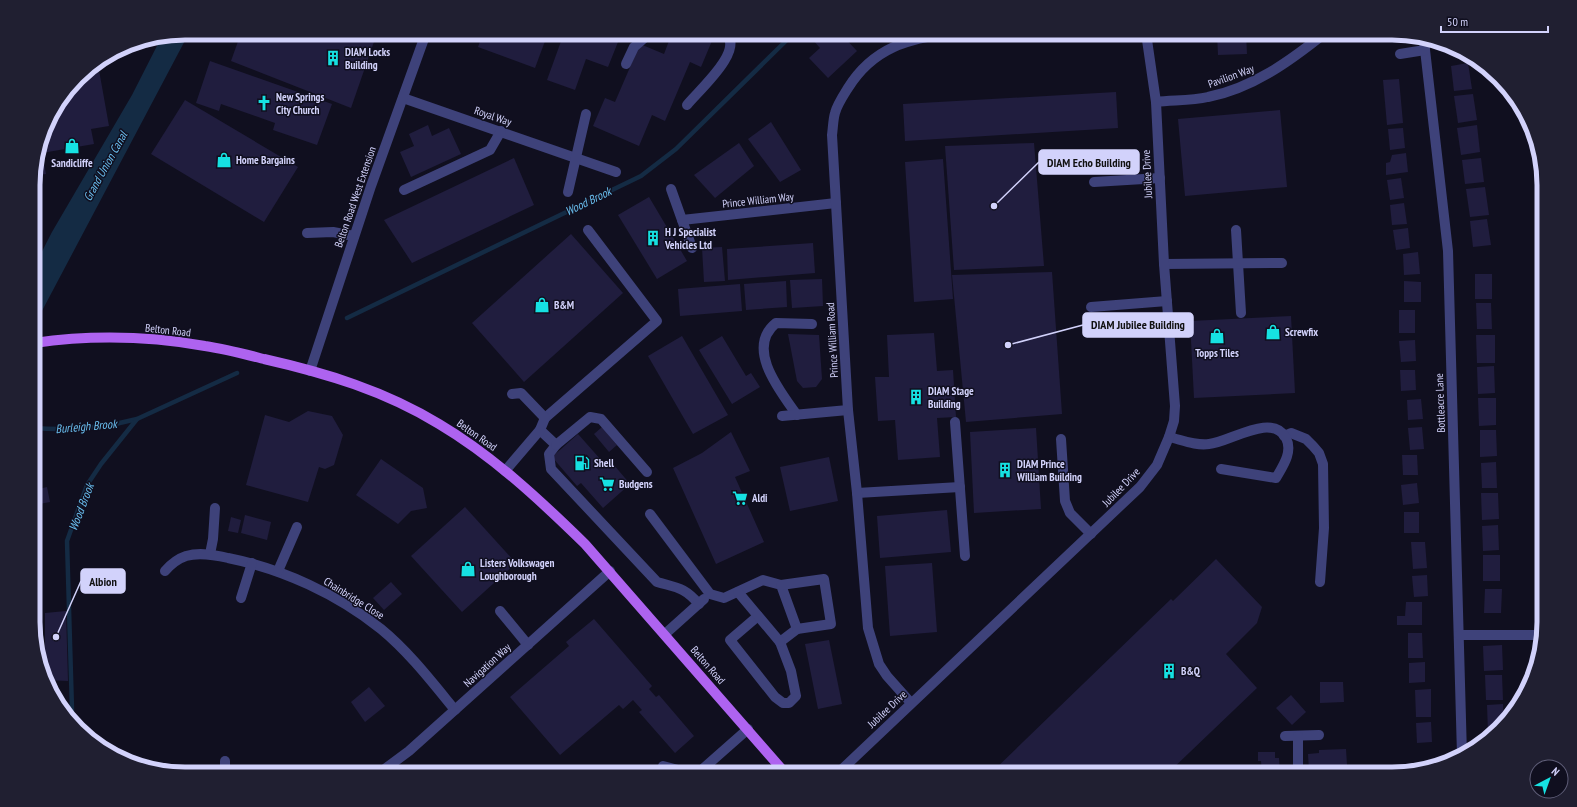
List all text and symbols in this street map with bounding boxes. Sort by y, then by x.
scale bar [1441,8,1548,34]
text: 50 m [1447,14,1468,29]
place label: DIAM Locks Building [345,45,390,72]
building icon: DIAM Locks Building [324,49,342,67]
street label: Pavilion Way [1206,61,1257,91]
place label: New Springs City Church [276,90,324,117]
church icon: New Springs City Church [255,94,273,112]
street label: Royal Way [473,103,514,129]
water label: Grand Union Canal [80,128,131,203]
shop icon: Sandicliffe [63,137,81,155]
street label: Belton Road West Extension [331,144,379,249]
street label: Jubilee Drive [1139,149,1155,200]
callout: DIAM Echo Building [1039,150,1139,174]
shop icon: Home Bargains [215,151,233,169]
place label: Home Bargains [236,153,295,167]
text: DIAM Echo Building [1047,155,1131,170]
place label: Sandicliffe [51,156,93,170]
water label: Wood Brook [562,183,615,219]
street label: Prince William Way [722,189,795,211]
place label: H J Specialist Vehicles Ltd [664,225,717,252]
building icon: H J Specialist Vehicles Ltd [644,229,662,247]
shop icon: B&M [533,296,551,314]
place label: B&M [554,298,574,312]
street label: Prince William Road [823,302,841,378]
callout: DIAM Jubilee Building [1083,313,1193,337]
text: DIAM Jubilee Building [1091,317,1185,332]
street label: Belton Road [144,321,192,339]
shop icon: Screwfix [1264,323,1282,341]
place label: Screwfix [1285,325,1318,339]
shop icon: Topps Tiles [1208,327,1226,345]
place label: Topps Tiles [1195,346,1239,360]
street label: Bottleacre Lane [1432,373,1448,433]
place label: DIAM Stage Building [928,384,974,411]
building icon: DIAM Stage Building [907,388,925,406]
water label: Burleigh Brook [55,416,119,436]
street label: Belton Road [454,416,500,454]
fuel station icon: Shell [573,454,591,472]
place label: Shell [594,456,614,470]
place label: DIAM Prince William Building [1016,457,1082,484]
building icon: DIAM Prince William Building [996,461,1014,479]
street label: Jubilee Drive [1098,464,1143,510]
supermarket icon: Budgens [598,475,616,493]
place label: Budgens [619,477,653,491]
water label: Wood Brook [65,480,97,533]
supermarket icon: Aldi [731,489,749,507]
place label: Aldi [751,491,768,505]
place label: Listers Volkswagen Loughborough [480,556,554,583]
shop icon: Listers Volkswagen Loughborough [459,560,477,578]
callout: Albion [81,569,125,593]
text: Albion [88,574,117,589]
street label: Chainbridge Close [321,574,387,622]
street label: Navigation Way [460,640,514,690]
street label: Belton Road [688,643,728,687]
building icon: B&Q [1160,662,1178,680]
place label: B&Q [1181,664,1201,678]
street label: Jubilee Drive [864,687,910,731]
north arrow [1529,759,1569,799]
text: N [1549,764,1562,779]

